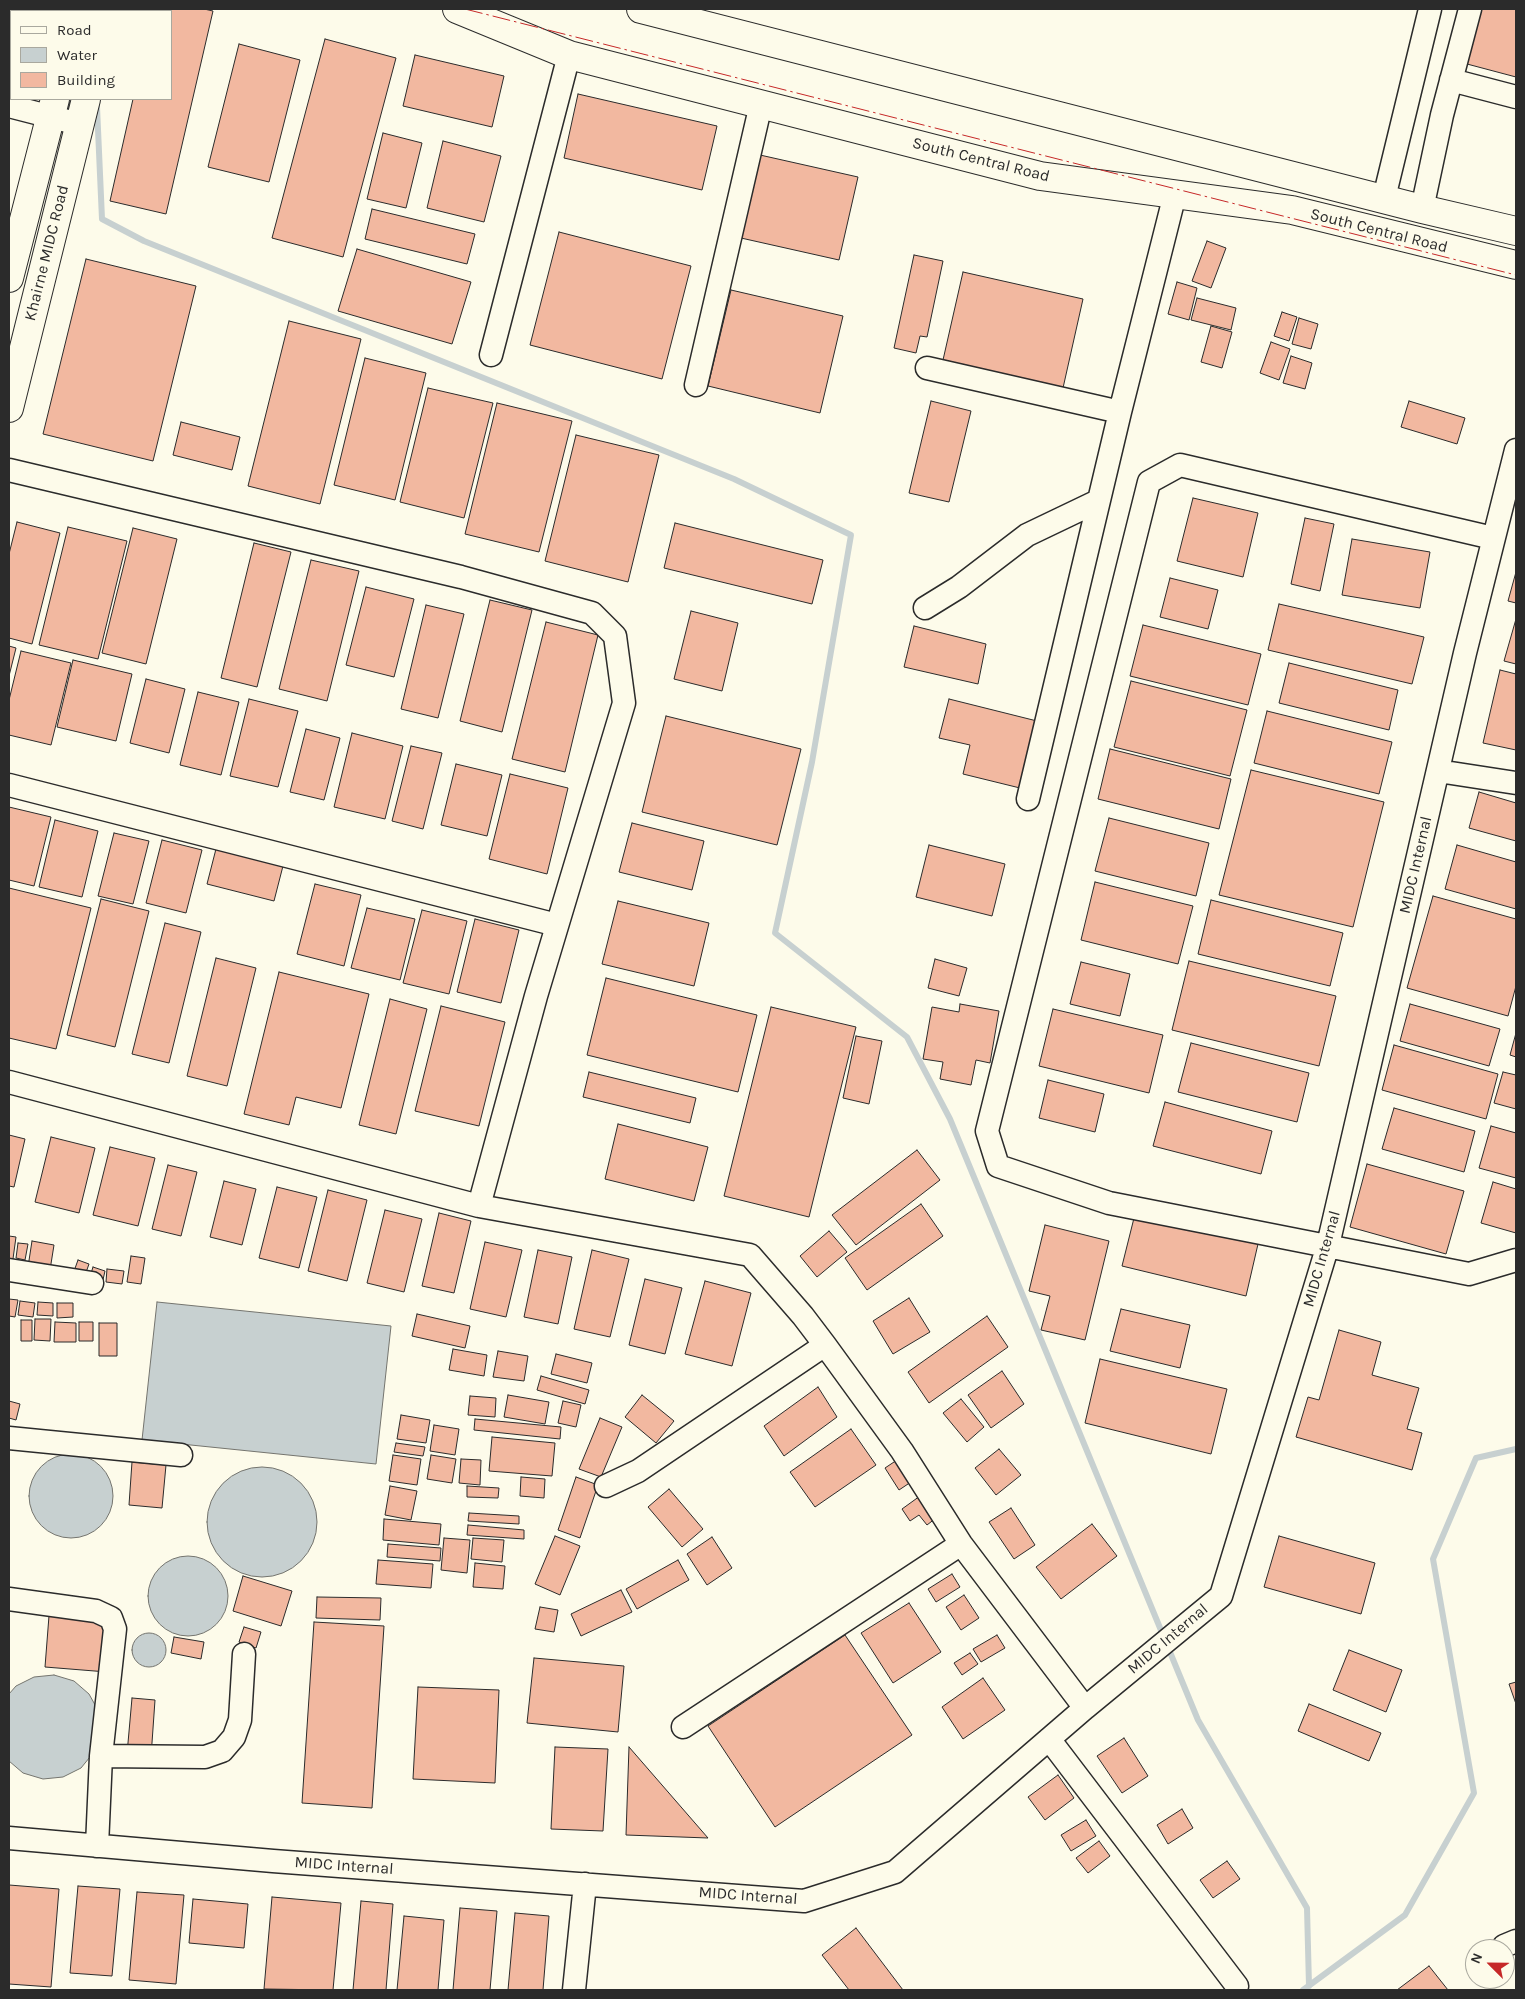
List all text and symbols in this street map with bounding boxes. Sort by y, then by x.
legend [10,10,172,100]
text: Road [57,21,92,39]
text: Water [57,46,97,64]
text: Building [57,71,115,89]
street label: South Central Road [910,134,1052,186]
street label: Khairne MIDC Road [21,183,73,323]
street label: South Central Road [1308,205,1450,257]
street label: MIDC Internal [1395,814,1437,916]
street label: MIDC Internal [1299,1209,1345,1309]
street label: MIDC Internal [1124,1600,1212,1678]
street label: MIDC Internal [294,1853,394,1879]
street label: MIDC Internal [698,1883,798,1909]
north arrow [1465,1939,1515,1989]
text: N [1467,1950,1486,1966]

